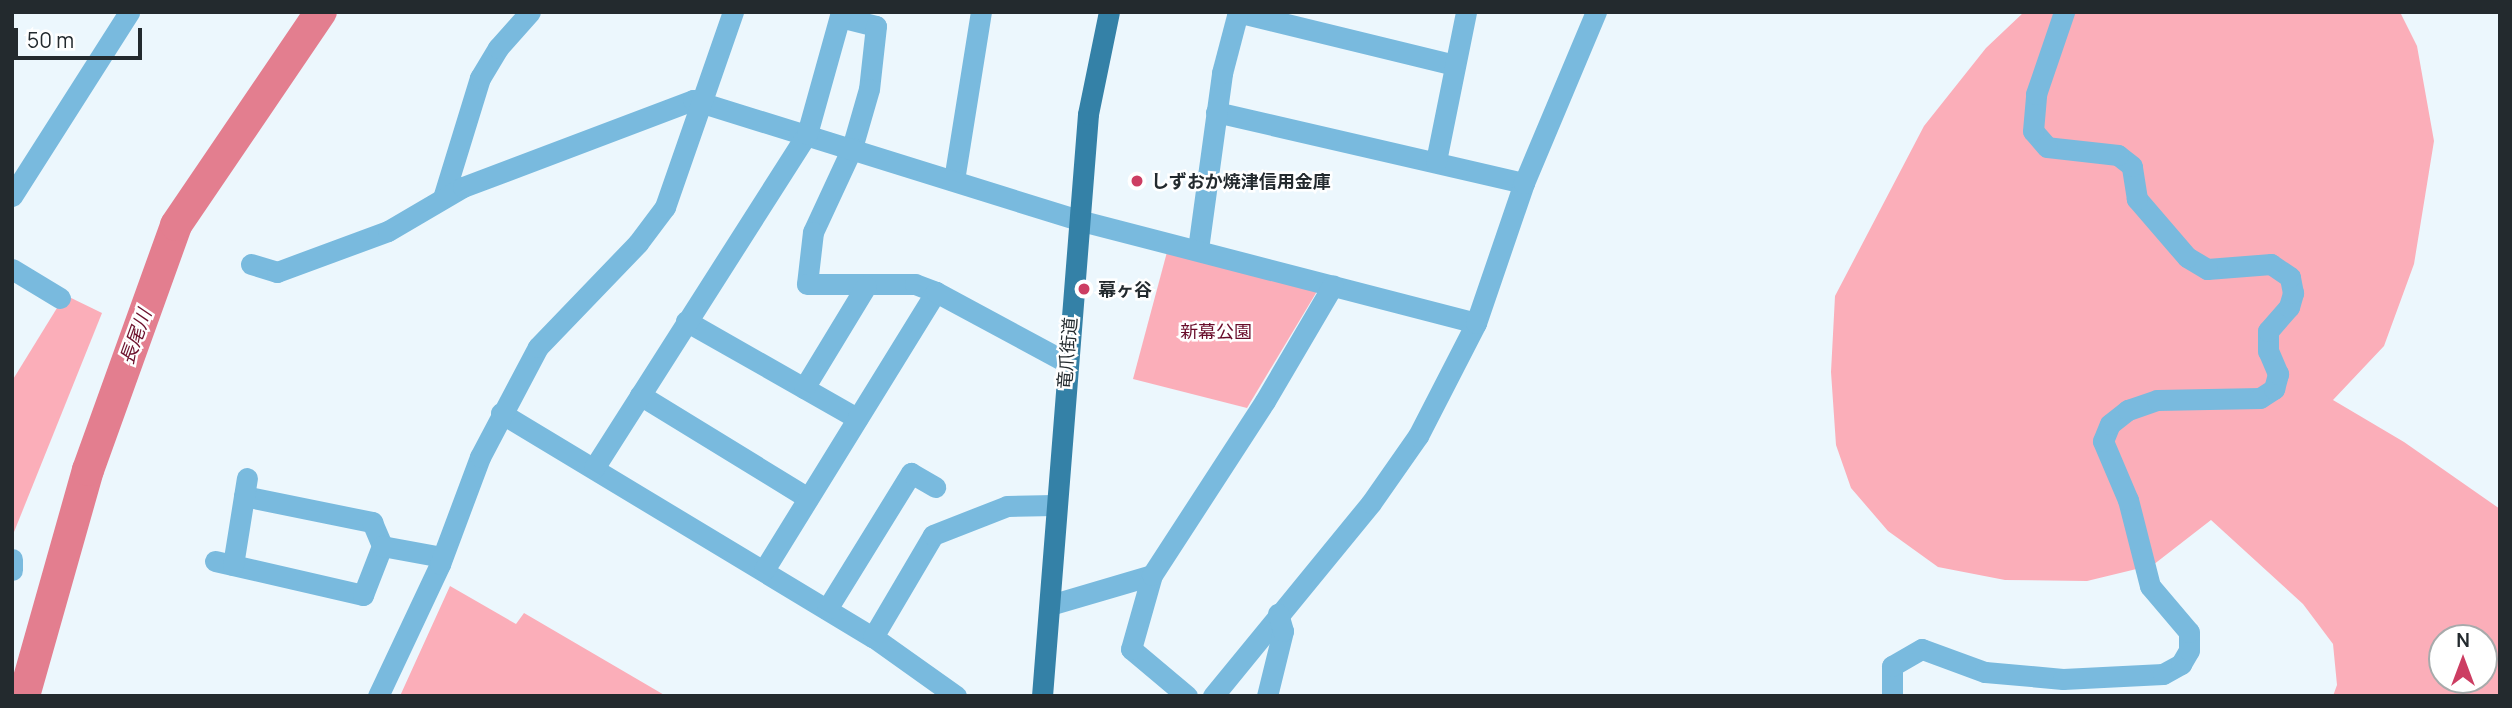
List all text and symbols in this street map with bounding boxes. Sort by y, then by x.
scale bar [18,14,145,58]
text: 50 m [27,26,74,54]
place label: しずおか焼津信用金庫 [1151,170,1331,192]
marker: しずおか焼津信用金庫 [1129,173,1145,189]
place label: 幕ヶ谷 [1098,278,1152,300]
marker: 幕ヶ谷 [1076,281,1092,297]
water label: 長尾川 [116,306,156,368]
street label: 竜爪街道 [1053,316,1081,390]
park label: 新幕公園 [1180,320,1252,342]
north arrow [2428,624,2498,694]
text: N [2456,627,2470,653]

